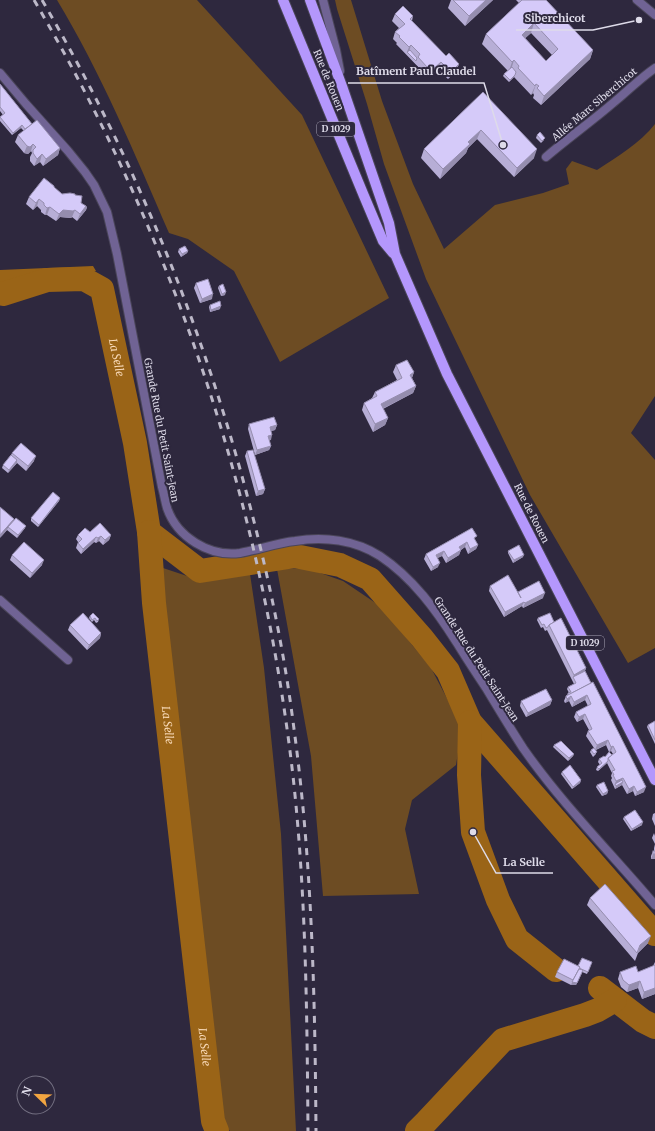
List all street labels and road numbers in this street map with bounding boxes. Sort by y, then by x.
street label: Rue de Rouen [310,48,347,113]
street label: Allée Marc Siberchicot [548,65,640,144]
road number: D 1029 [317,122,355,136]
street label: Grande Rue du Petit Saint-Jean [141,357,182,504]
street label: Rue de Rouen [511,481,552,546]
street label: Grande Rue du Petit Saint-Jean [431,594,522,725]
road number: D 1029 [566,636,604,650]

